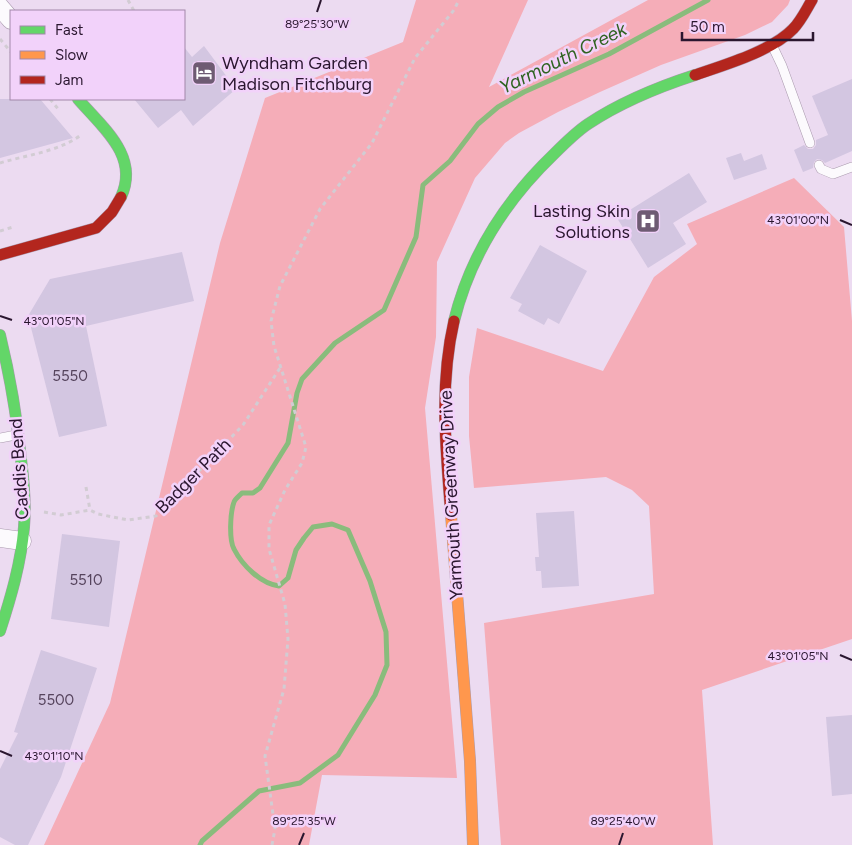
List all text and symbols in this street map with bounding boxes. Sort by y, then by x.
legend [10,10,185,100]
scale bar [682,10,813,42]
text: 89°25'30"W [285,17,350,31]
water label: Yarmouth Creek [496,17,631,99]
text: 50 m [690,18,725,36]
text: Fast [55,21,84,39]
text: Slow [55,46,88,64]
place label: Wyndham Garden Madison Fitchburg [222,52,372,95]
hotel icon: Wyndham Garden Madison Fitchburg [191,60,217,86]
text: Jam [55,71,83,89]
place label: Lasting Skin Solutions [533,200,630,243]
hospital icon: Lasting Skin Solutions [635,208,661,234]
text: 43°01'00"N [767,213,829,227]
text: 43°01'05"N [23,314,85,328]
house number: 5550 [52,367,88,385]
street label: Yarmouth Greenway Drive [435,389,467,600]
street label: Caddis Bend [4,418,34,520]
street label: Badger Path [151,434,235,518]
house number: 5510 [69,571,103,589]
text: 43°01'05"N [767,649,829,663]
house number: 5500 [38,691,74,709]
text: 43°01'10"N [24,749,84,763]
text: 89°25'35"W [272,814,336,828]
text: 89°25'40"W [590,814,656,828]

